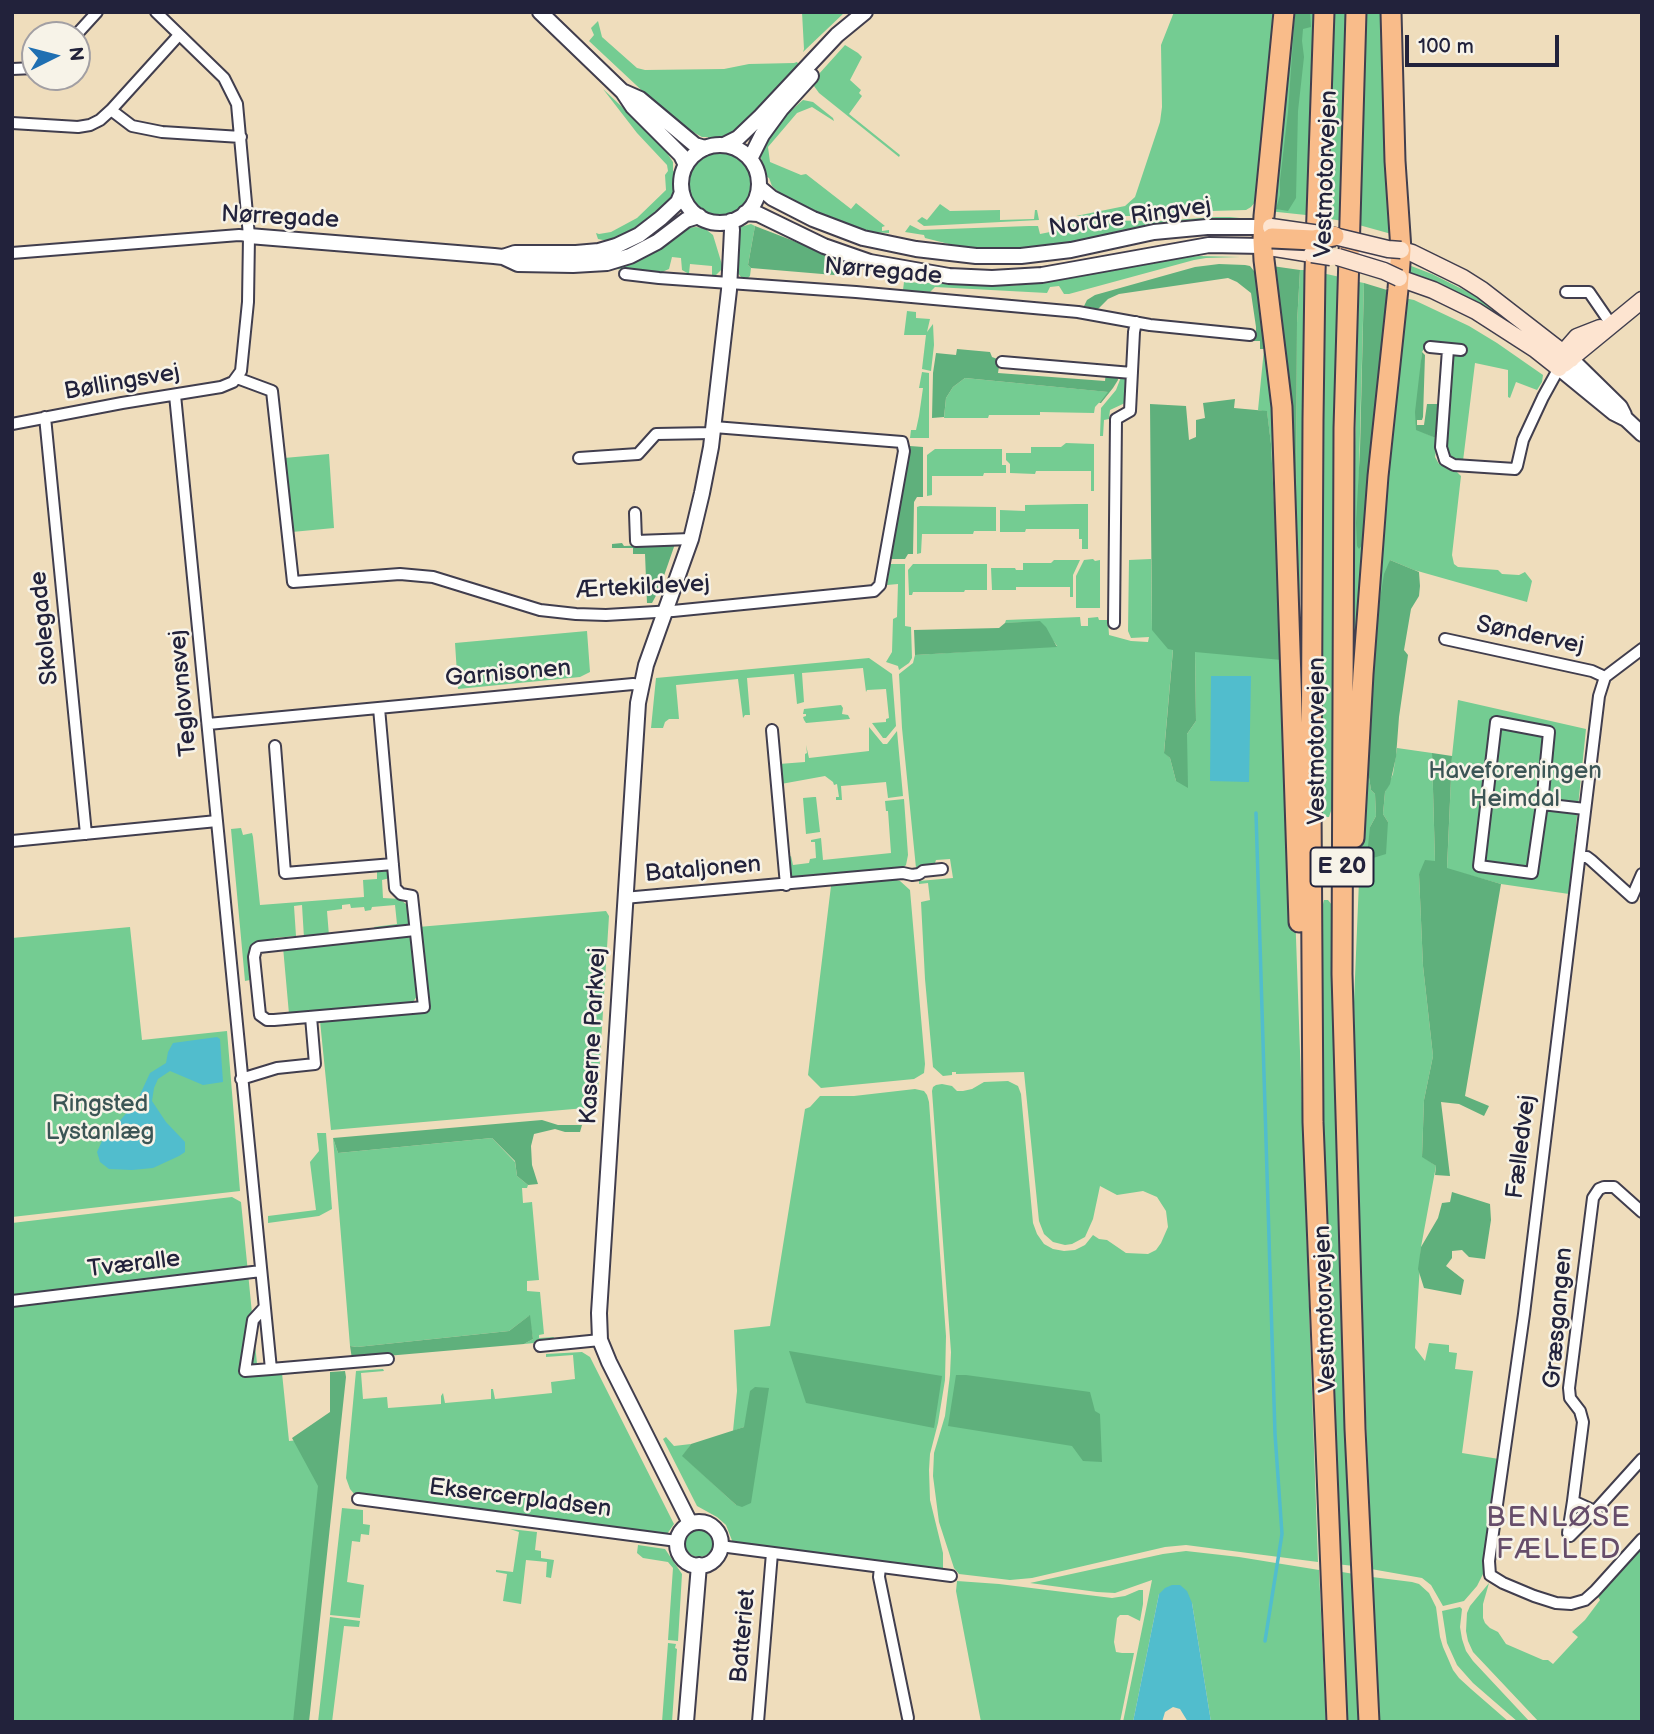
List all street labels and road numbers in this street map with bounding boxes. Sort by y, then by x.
street label: Vestmotorvejen [1310,90,1344,258]
street label: Nordre Ringvej [1047,192,1213,244]
street label: Nørregade [220,201,340,235]
street label: Nørregade [823,253,943,291]
street label: Bøllingsvej [62,359,182,407]
street label: Skolegade [25,570,65,686]
street label: Ærtekildevej [575,570,711,606]
street label: Søndervej [1473,611,1587,661]
street label: Teglovnsvej [164,629,204,757]
street label: Garnisonen [444,654,572,694]
street label: Vestmotorvejen [1304,657,1332,825]
road number: E 20 [1310,848,1374,887]
street label: Bataljonen [644,851,762,889]
street label: Kaserne Parkvej [575,947,613,1125]
street label: Fælledvej [1501,1093,1543,1201]
street label: Vestmotorvejen [1309,1225,1343,1393]
street label: Tværalle [86,1245,182,1285]
street label: Græsgangen [1538,1246,1580,1390]
street label: Eksercerpladsen [427,1474,613,1524]
street label: Batteriet [726,1588,762,1684]

